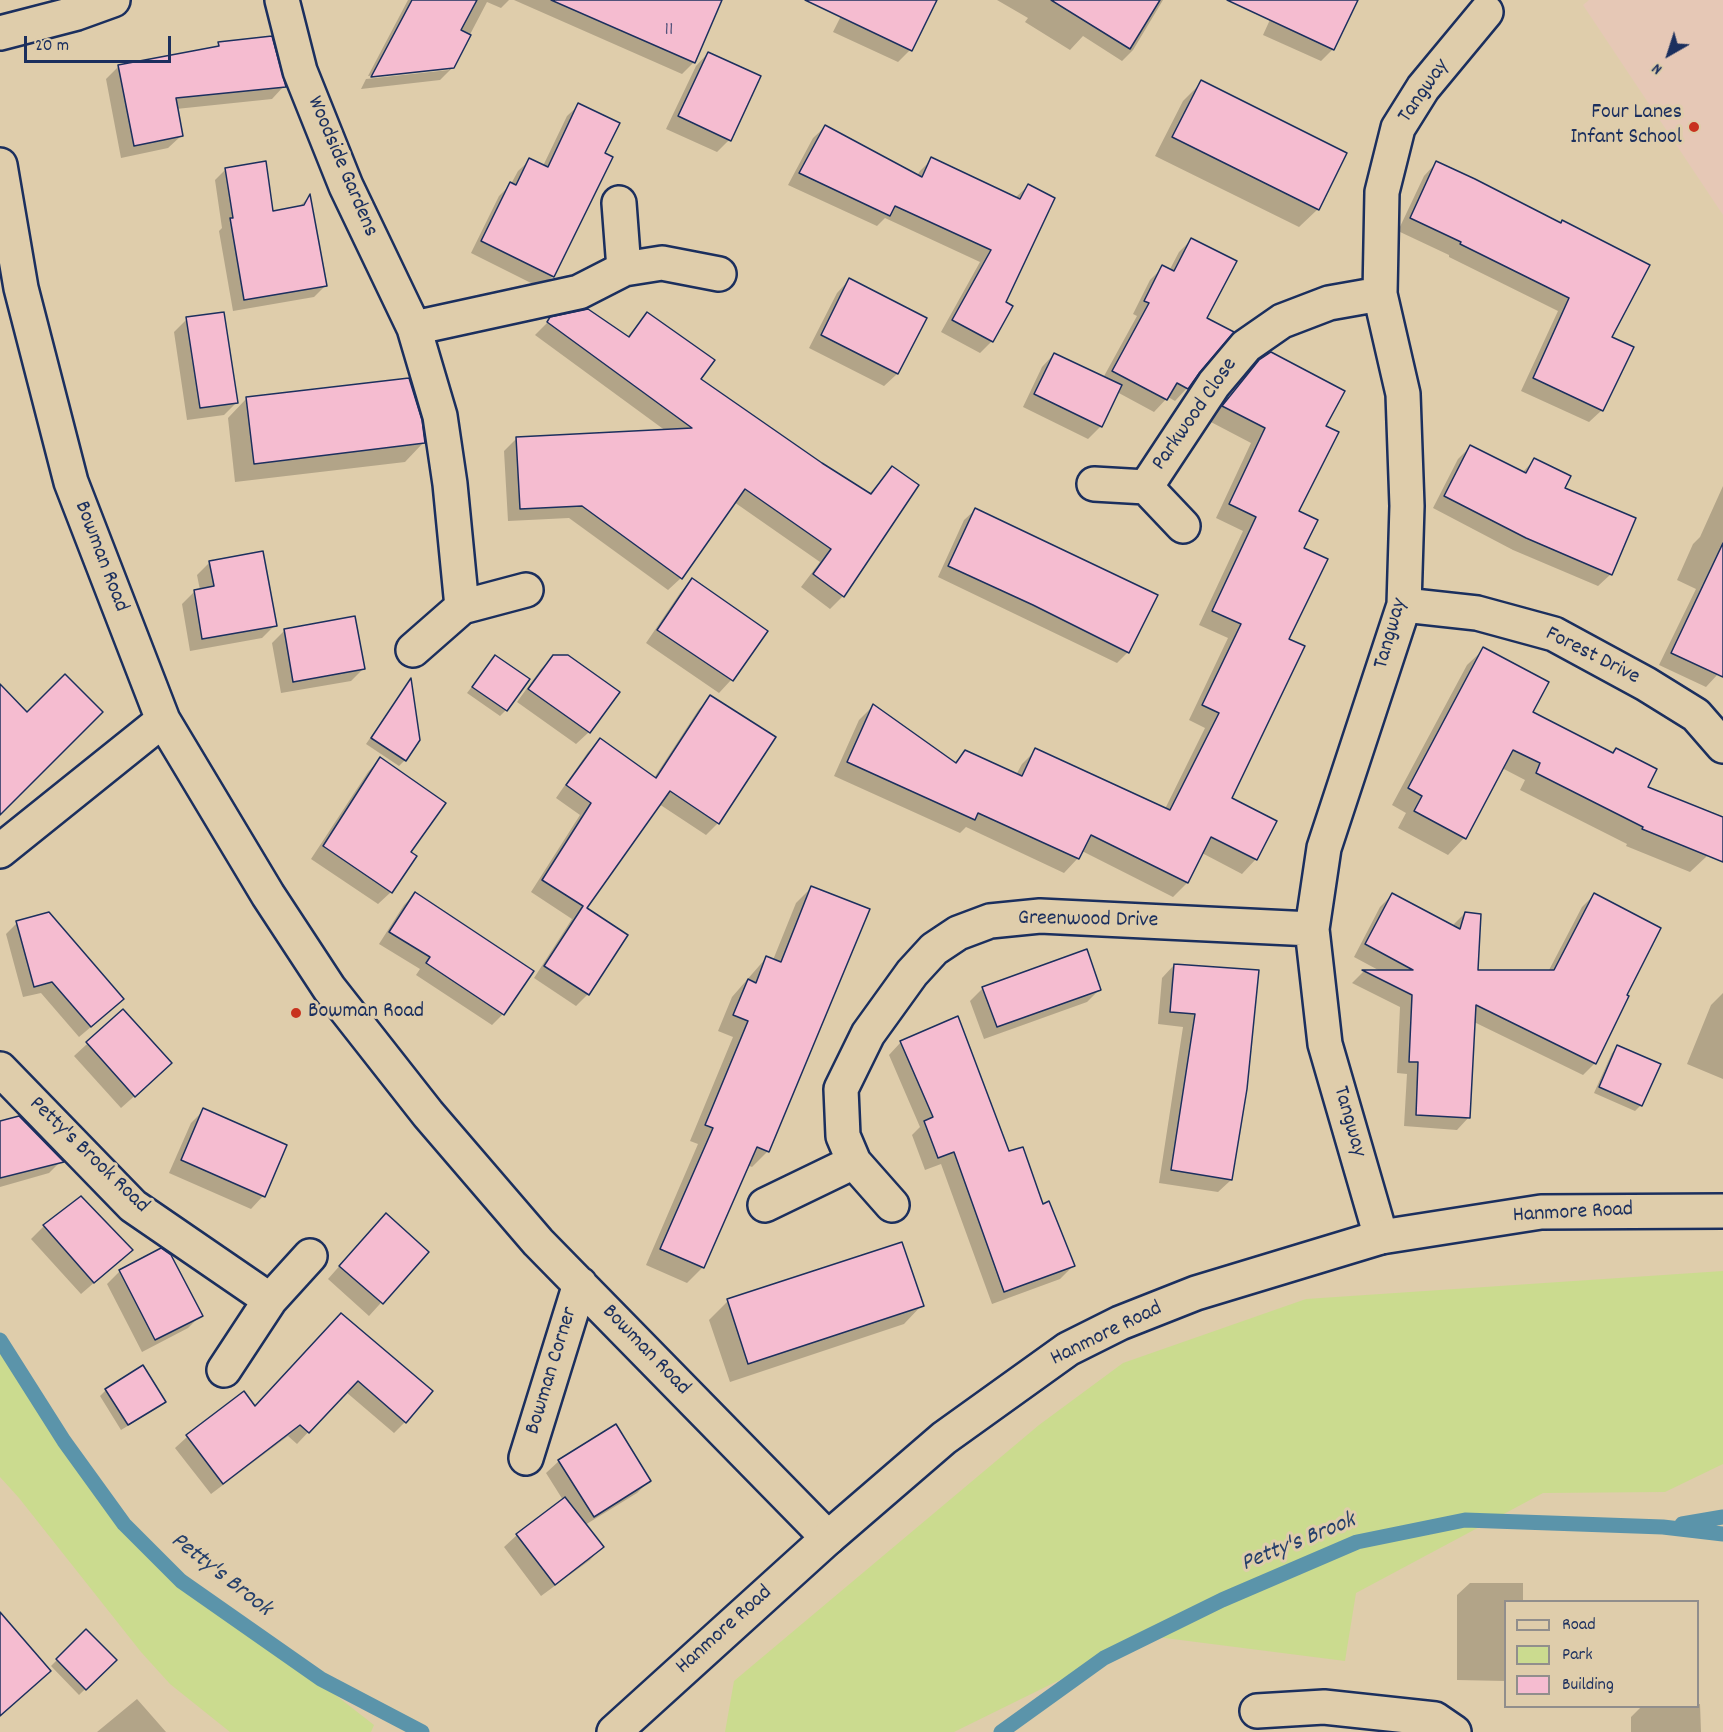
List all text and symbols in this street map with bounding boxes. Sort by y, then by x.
house number: 11 [665,19,673,43]
scale bar [27,24,174,62]
north arrow [1639,24,1699,84]
text: 20 m [35,34,69,59]
street label: Tangway [1393,55,1457,129]
text: N [1647,57,1668,80]
street label: Woodside Gardens [300,93,382,241]
place label: Four Lanes Infant School [1570,101,1682,152]
marker: Four Lanes Infant School [1687,120,1701,134]
street label: Parkwood Close [1147,354,1245,476]
street label: Bowman Road [67,498,133,616]
street label: Tangway [1369,596,1415,672]
street label: Forest Drive [1540,622,1644,692]
street label: Greenwood Drive [1018,907,1158,935]
place label: Bowman Road [308,1000,424,1026]
marker: Bowman Road [289,1006,303,1020]
street label: Tangway [1325,1084,1371,1160]
street label: Petty's Brook Road [22,1092,154,1220]
street label: Hanmore Road [1512,1198,1634,1230]
street label: Hanmore Road [1047,1297,1167,1373]
street label: Bowman Road [595,1300,695,1402]
street label: Bowman Corner [521,1304,585,1438]
water label: Petty's Brook [1238,1508,1360,1580]
water label: Petty's Brook [164,1527,276,1625]
street label: Hanmore Road [671,1581,779,1681]
legend [1504,1600,1699,1708]
text: Road [1562,1613,1596,1638]
text: Park [1562,1643,1593,1668]
text: Building [1562,1673,1614,1698]

